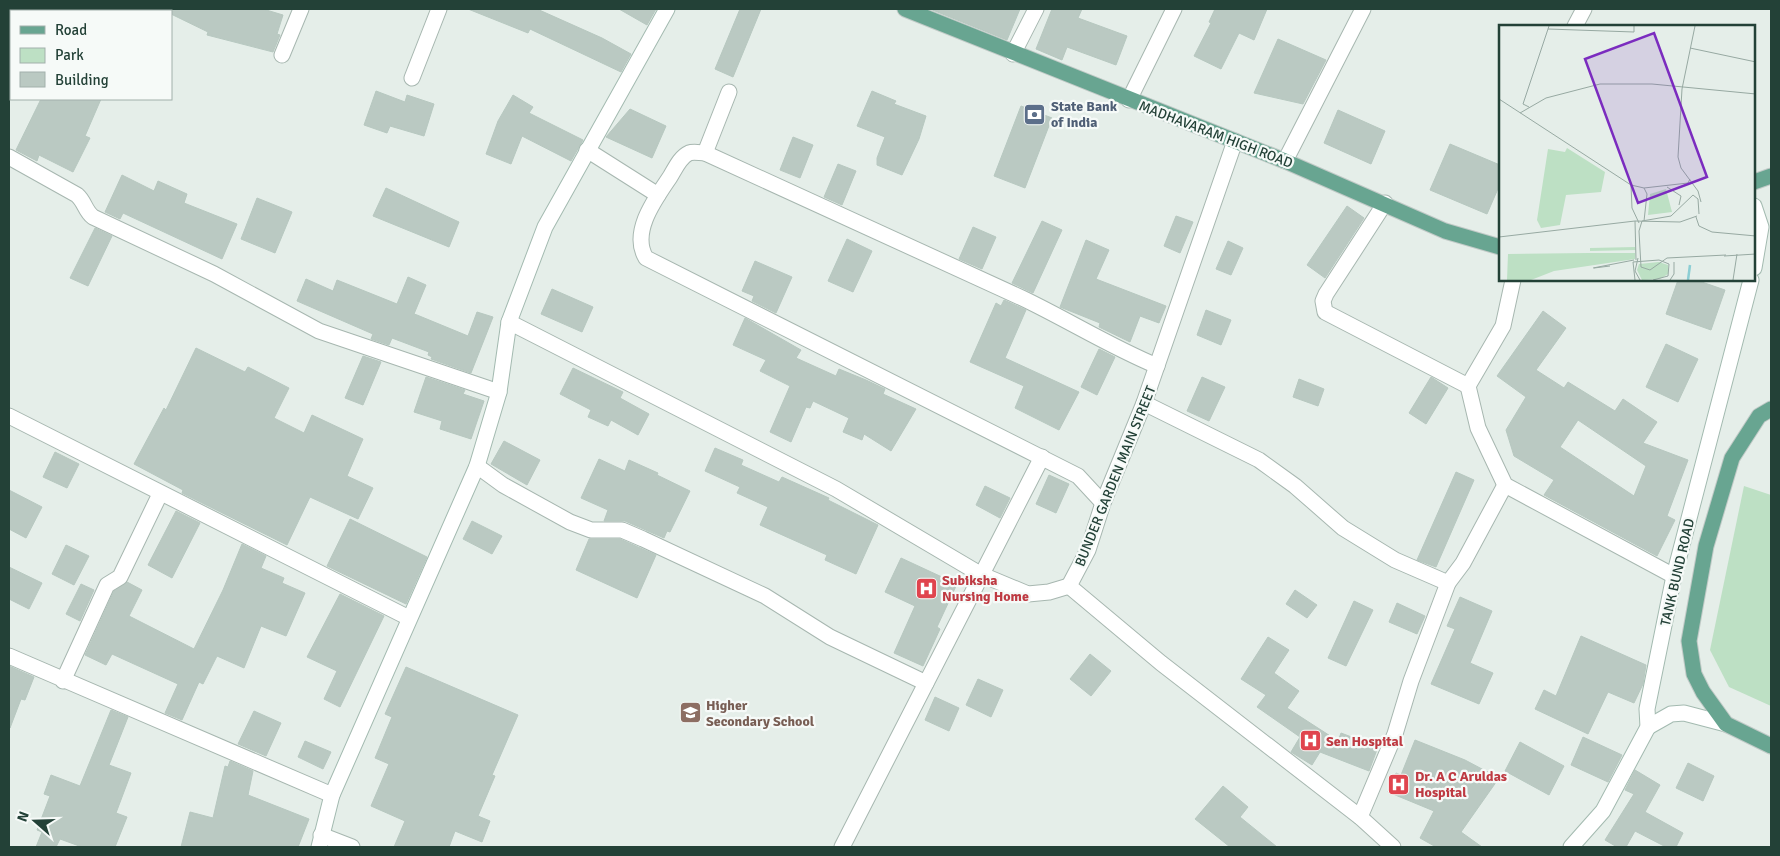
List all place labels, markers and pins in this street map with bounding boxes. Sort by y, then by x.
place label: State Bank of India [1051,98,1118,131]
bank icon: State Bank of India [1023,102,1047,126]
place label: Subiksha Nursing Home [942,572,1029,605]
hospital icon: Subiksha Nursing Home [914,576,938,600]
place label: Higher Secondary School [706,697,815,730]
school or university icon: Higher Secondary School [678,701,702,725]
hospital icon: Sen Hospital [1298,729,1322,753]
place label: Sen Hospital [1326,733,1404,750]
place label: Dr. A C Aruldas Hospital [1415,768,1507,801]
hospital icon: Dr. A C Aruldas Hospital [1387,772,1411,796]

